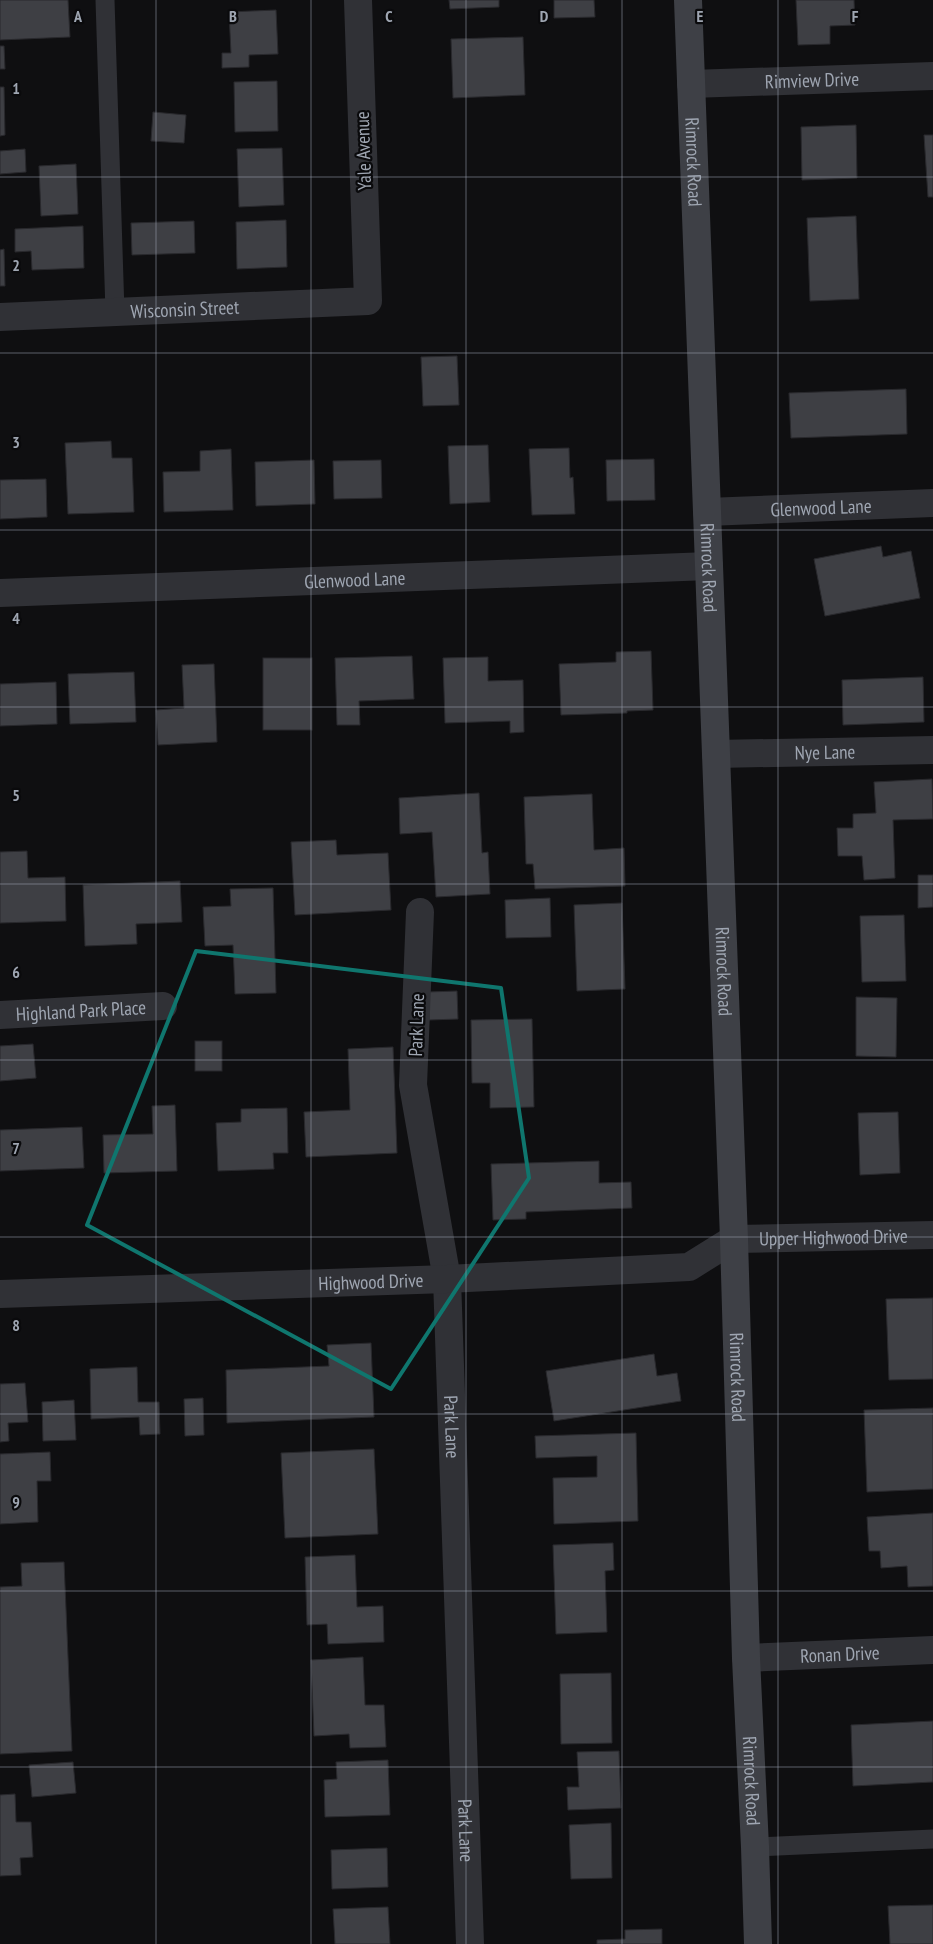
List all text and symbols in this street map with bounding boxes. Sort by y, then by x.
text: A [73,6,83,26]
text: B [229,6,237,26]
text: C [385,6,393,26]
text: D [540,6,549,26]
text: E [697,6,704,26]
text: F [852,6,859,26]
street label: Rimview Drive [764,66,860,94]
text: 1 [12,78,20,98]
street label: Yale Avenue [350,111,376,191]
street label: Rimrock Road [680,117,708,207]
text: 2 [12,255,20,275]
street label: Wisconsin Street [130,295,240,323]
text: 3 [12,432,20,452]
street label: Glenwood Lane [770,493,872,521]
street label: Rimrock Road [695,523,723,613]
street label: Glenwood Lane [304,566,406,593]
text: 4 [12,608,20,628]
street label: Nye Lane [794,739,856,765]
text: 5 [12,785,20,805]
street label: Rimrock Road [710,926,738,1016]
text: 6 [12,962,20,982]
street label: Park Lane [403,993,429,1057]
street label: Highland Park Place [15,995,147,1026]
text: 7 [12,1138,20,1158]
street label: Upper Highwood Drive [759,1224,908,1250]
street label: Highwood Drive [318,1268,424,1295]
text: 8 [12,1315,20,1335]
street label: Rimrock Road [725,1332,751,1422]
street label: Park Lane [439,1395,465,1459]
text: 9 [12,1492,20,1512]
street label: Ronan Drive [800,1640,880,1668]
street label: Rimrock Road [738,1736,766,1826]
street label: Park Lane [453,1799,479,1863]

